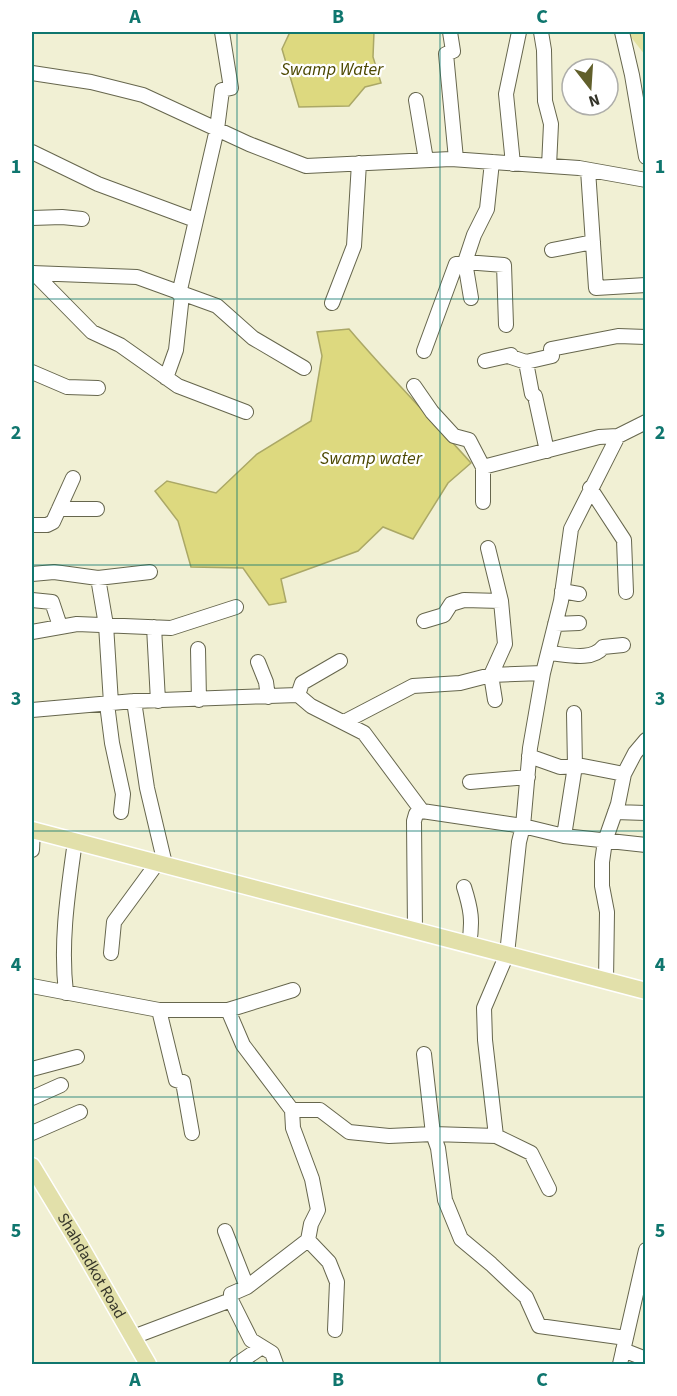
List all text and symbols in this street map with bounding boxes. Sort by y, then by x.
text: A [128,3,141,31]
text: B [332,3,344,31]
text: C [536,3,548,31]
water label: Swamp Water [281,57,384,82]
north arrow [560,57,620,117]
text: N [586,88,602,112]
text: 1 [11,153,21,181]
text: 1 [655,153,665,181]
text: 2 [11,419,21,447]
text: 2 [655,419,665,447]
water label: Swamp water [320,446,423,471]
text: 3 [11,685,21,713]
text: 3 [655,685,665,713]
text: 4 [11,951,22,979]
text: 4 [655,951,666,979]
street label: Shahdadkot Road [52,1209,131,1323]
text: 5 [11,1217,21,1245]
text: 5 [655,1217,665,1245]
text: A [128,1366,141,1394]
text: B [332,1366,344,1394]
text: C [536,1366,548,1394]

